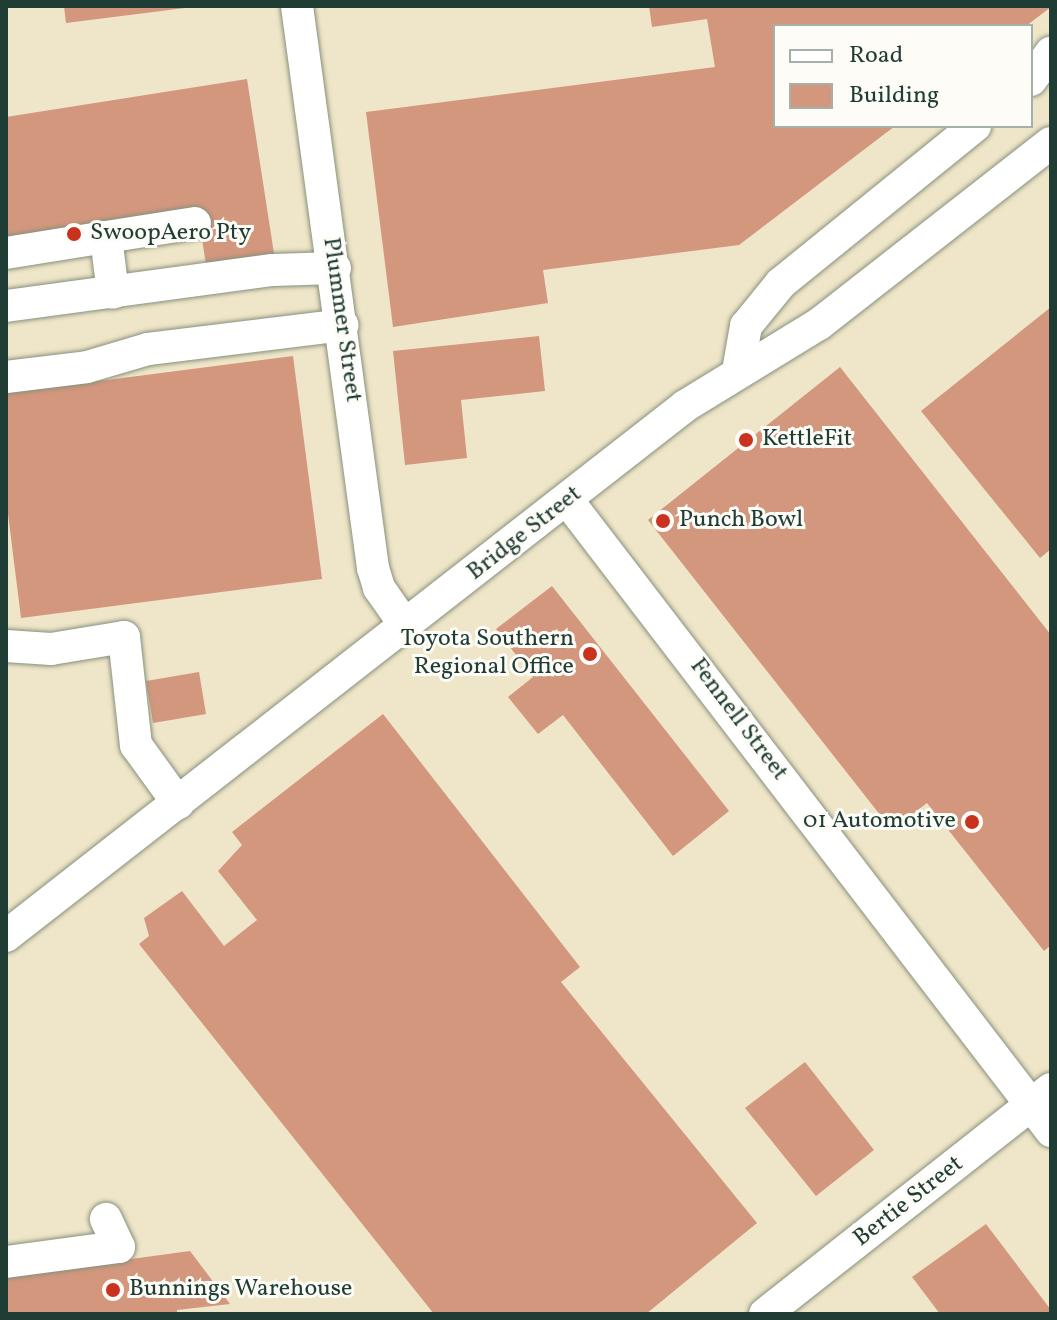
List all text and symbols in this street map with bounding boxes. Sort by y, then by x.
legend [773,24,1033,128]
text: Road [849,39,903,73]
text: Building [849,79,939,113]
place label: SwoopAero Pty [90,220,251,248]
marker: SwoopAero Pty [65,225,83,243]
street label: Plummer Street [315,236,367,404]
place label: KettleFit [762,426,852,454]
marker: KettleFit [737,431,755,449]
street label: Bridge Street [462,480,588,588]
place label: Punch Bowl [679,507,803,535]
marker: Punch Bowl [654,512,672,530]
place label: Toyota Southern Regional Office [400,626,574,682]
marker: Toyota Southern Regional Office [581,645,599,663]
street label: Fennell Street [683,653,793,787]
place label: 01 Automotive [803,808,956,836]
marker: 01 Automotive [963,813,981,831]
street label: Bertie Street [848,1150,970,1254]
place label: Bunnings Warehouse [129,1276,353,1304]
marker: Bunnings Warehouse [104,1281,122,1299]

